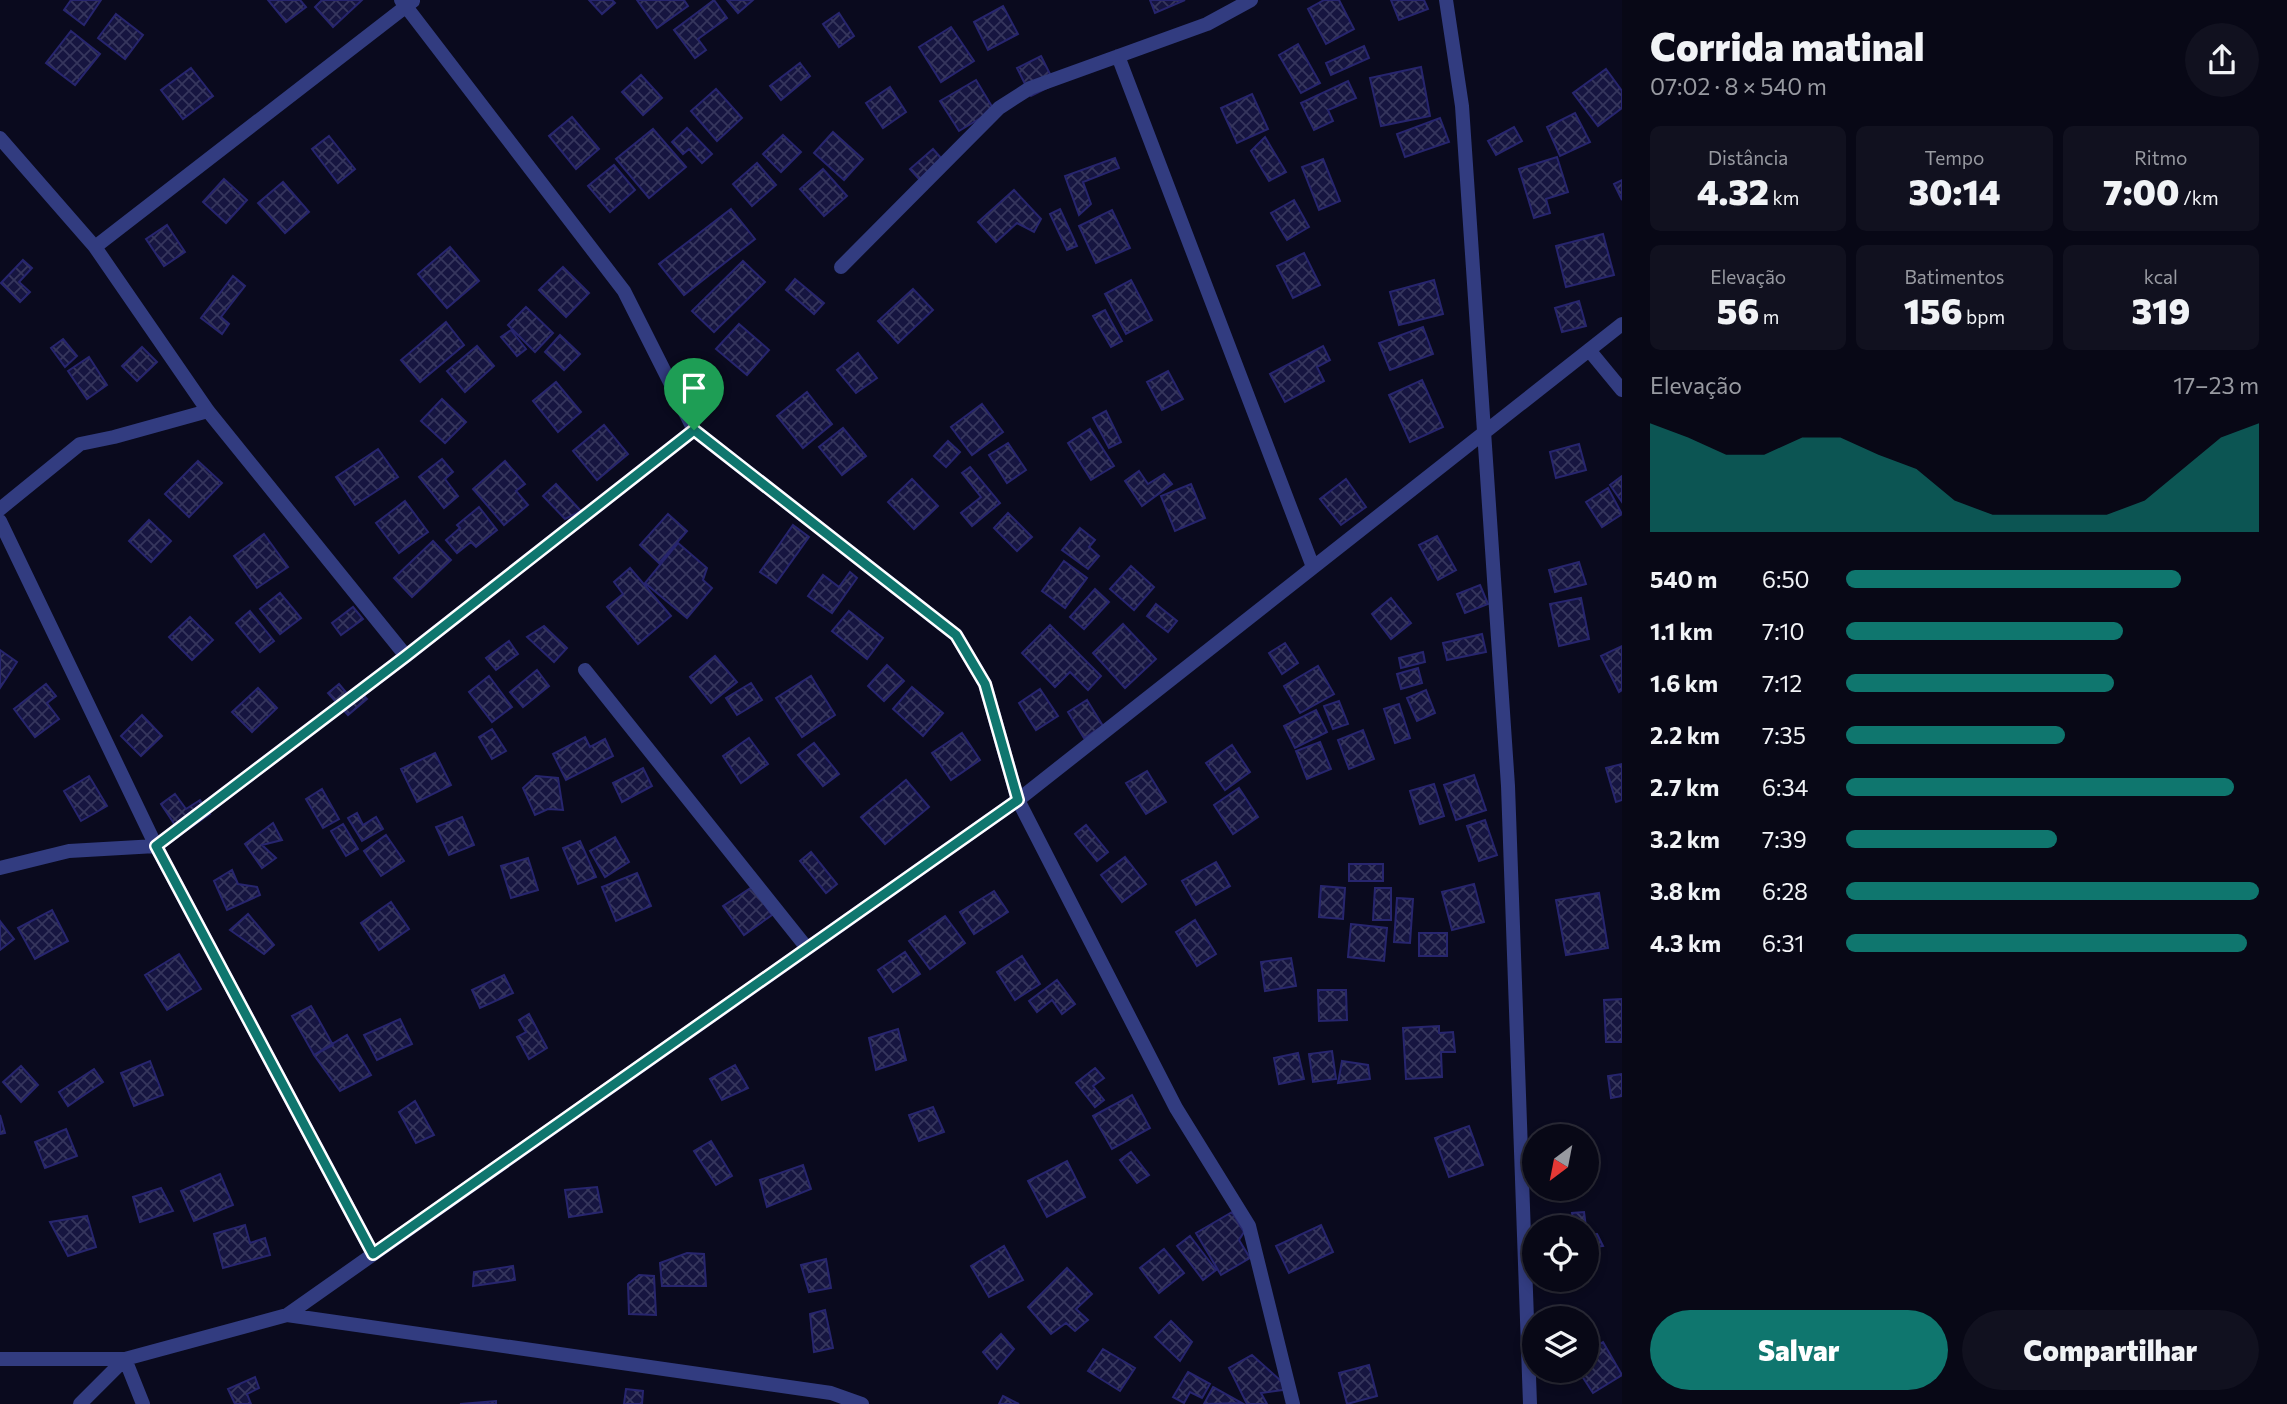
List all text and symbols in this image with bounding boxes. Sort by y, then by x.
text: Corrida matinal [1650,22,1925,69]
button: share [2185,23,2259,97]
text: 07:02 · 8 × 540 m [1650,72,1827,100]
text: Distância [1708,146,1788,169]
text: Tempo [1925,146,1984,169]
text: Ritmo [2134,146,2187,169]
text: 4.32 [1697,169,1769,212]
text: 30:14 [1908,169,2001,212]
text: 7:00 [2103,169,2180,212]
text: km [1769,186,1799,209]
text: /km [2180,186,2219,209]
text: Elevação [1710,265,1786,288]
text: Batimentos [1905,265,2004,288]
text: kcal [2144,265,2178,288]
text: 56 [1717,288,1759,331]
text: 156 [1904,288,1962,331]
text: 319 [2131,288,2190,331]
text: m [1759,305,1779,328]
text: bpm [1962,305,2005,328]
pin [664,358,724,430]
icon: arrive [675,369,713,407]
text: Elevação [1650,371,1742,399]
text: 17–23 m [2173,371,2259,399]
text: 540 m [1650,565,1717,593]
text: 6:50 [1762,565,1810,593]
text: 1.1 km [1650,617,1713,645]
text: 7:10 [1762,617,1804,645]
text: 1.6 km [1650,669,1718,697]
text: 7:12 [1762,669,1802,697]
text: 2.2 km [1650,721,1720,749]
text: 7:35 [1762,721,1806,749]
text: 2.7 km [1650,773,1719,801]
text: 6:34 [1762,773,1808,801]
text: 3.2 km [1650,825,1720,853]
text: 7:39 [1762,825,1807,853]
text: 3.8 km [1650,877,1721,905]
text: 6:28 [1762,877,1808,905]
text: 4.3 km [1650,929,1721,957]
text: 6:31 [1762,929,1804,957]
north arrow [1522,1124,1600,1200]
map controls [1522,1124,1599,1383]
button: locate [1522,1215,1599,1292]
button: layers [1522,1306,1599,1383]
button: Salvar [1650,1310,1948,1390]
button: Compartilhar [1962,1310,2259,1390]

